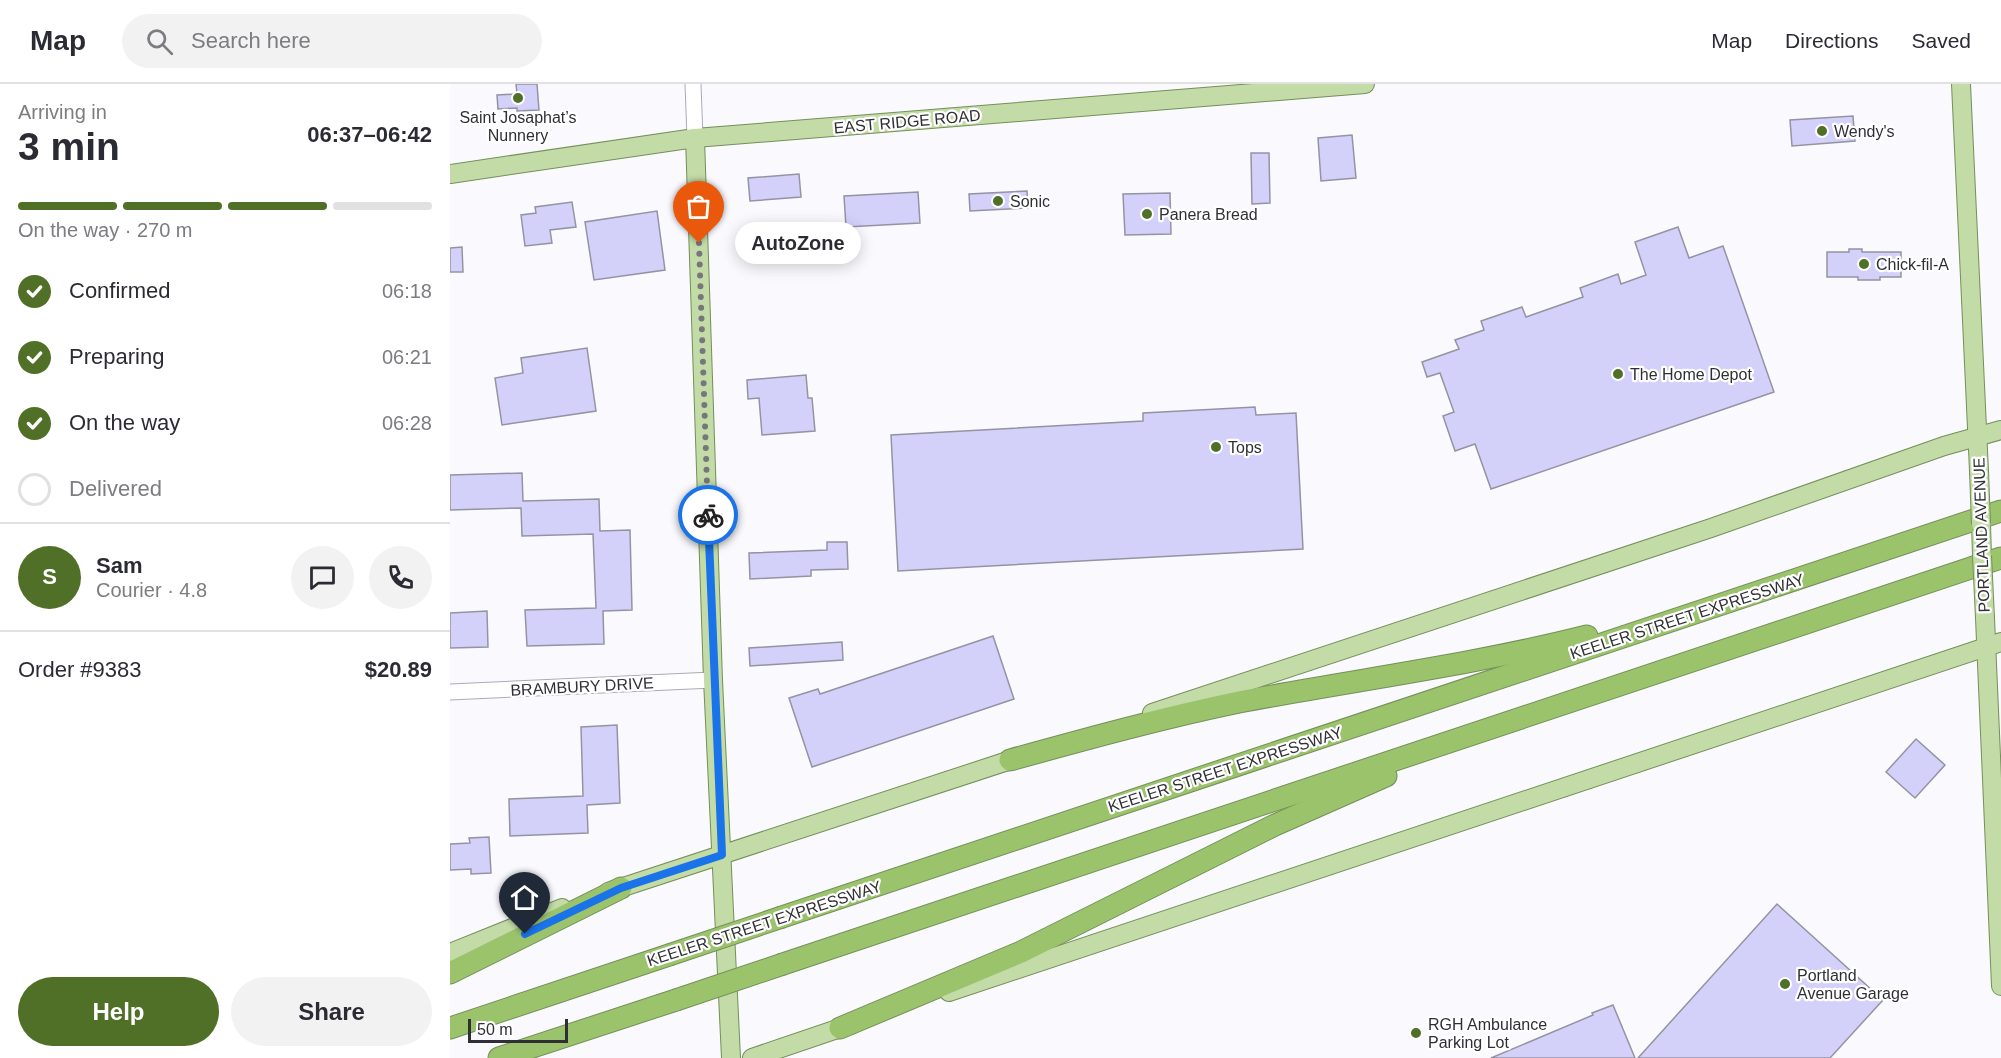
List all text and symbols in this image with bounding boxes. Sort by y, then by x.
search box [122,14,542,68]
text: Map [30,25,86,56]
icon: search [143,25,176,58]
text: Search here [191,28,311,53]
text: Map [1711,29,1752,52]
text: Directions [1785,29,1878,52]
text: Saved [1911,29,1971,52]
marker: Saint Josaphat’s Nunnery [511,91,525,105]
text: Arriving in [18,101,107,123]
street label: EAST RIDGE ROAD [833,107,981,136]
place label: Saint Josaphat’s Nunnery [459,109,577,144]
text: 06:37–06:42 [307,122,432,147]
place label: Wendy's [1834,123,1895,140]
marker: Wendy's [1815,124,1829,138]
text: 3 min [18,125,120,168]
pin [673,181,724,243]
icon: bag [682,190,715,223]
place label: Sonic [1010,193,1050,210]
marker: Sonic [991,194,1005,208]
place label: Panera Bread [1159,206,1258,223]
marker: Panera Bread [1140,207,1154,221]
text: On the way · 270 m [18,219,193,241]
callout: AutoZone [735,222,861,264]
text: AutoZone [751,232,845,254]
place label: Chick-fil-A [1876,256,1949,273]
marker: Chick-fil-A [1857,257,1871,271]
icon: check [18,275,51,308]
text: Confirmed [69,278,170,303]
text: 06:18 [382,280,432,302]
icon: check [18,341,51,374]
text: Preparing [69,344,164,369]
text: 06:21 [382,346,432,368]
place label: The Home Depot [1630,366,1752,383]
marker: The Home Depot [1611,367,1625,381]
icon: check [18,407,51,440]
text: On the way [69,410,180,435]
text: 06:28 [382,412,432,434]
place label: Tops [1228,439,1262,456]
marker: Tops [1209,440,1223,454]
street label: PORTLAND AVENUE [1970,457,1993,613]
text: Delivered [69,476,162,501]
courier [678,485,738,545]
icon: bike [692,499,725,532]
button: chat [291,546,354,609]
button: phone [369,546,432,609]
text: Sam [96,553,142,578]
text: S [42,564,57,589]
street label: KEELER STREET EXPRESSWAY [1568,570,1807,662]
text: Courier · 4.8 [96,579,207,601]
text: Order #9383 [18,657,142,682]
text: $20.89 [365,657,432,682]
street label: BRAMBURY DRIVE [510,674,654,699]
street label: KEELER STREET EXPRESSWAY [1106,723,1345,815]
pin [499,872,550,934]
street label: KEELER STREET EXPRESSWAY [645,877,884,969]
icon: home [508,881,541,914]
place label: Portland Avenue Garage [1797,967,1909,1002]
button: Help [18,977,219,1046]
button: Share [231,977,432,1046]
marker: Portland Avenue Garage [1778,977,1792,991]
scale bar [468,1016,568,1044]
place label: RGH Ambulance Parking Lot [1428,1016,1547,1051]
text: 50 m [477,1021,513,1038]
marker: RGH Ambulance Parking Lot [1409,1026,1423,1040]

